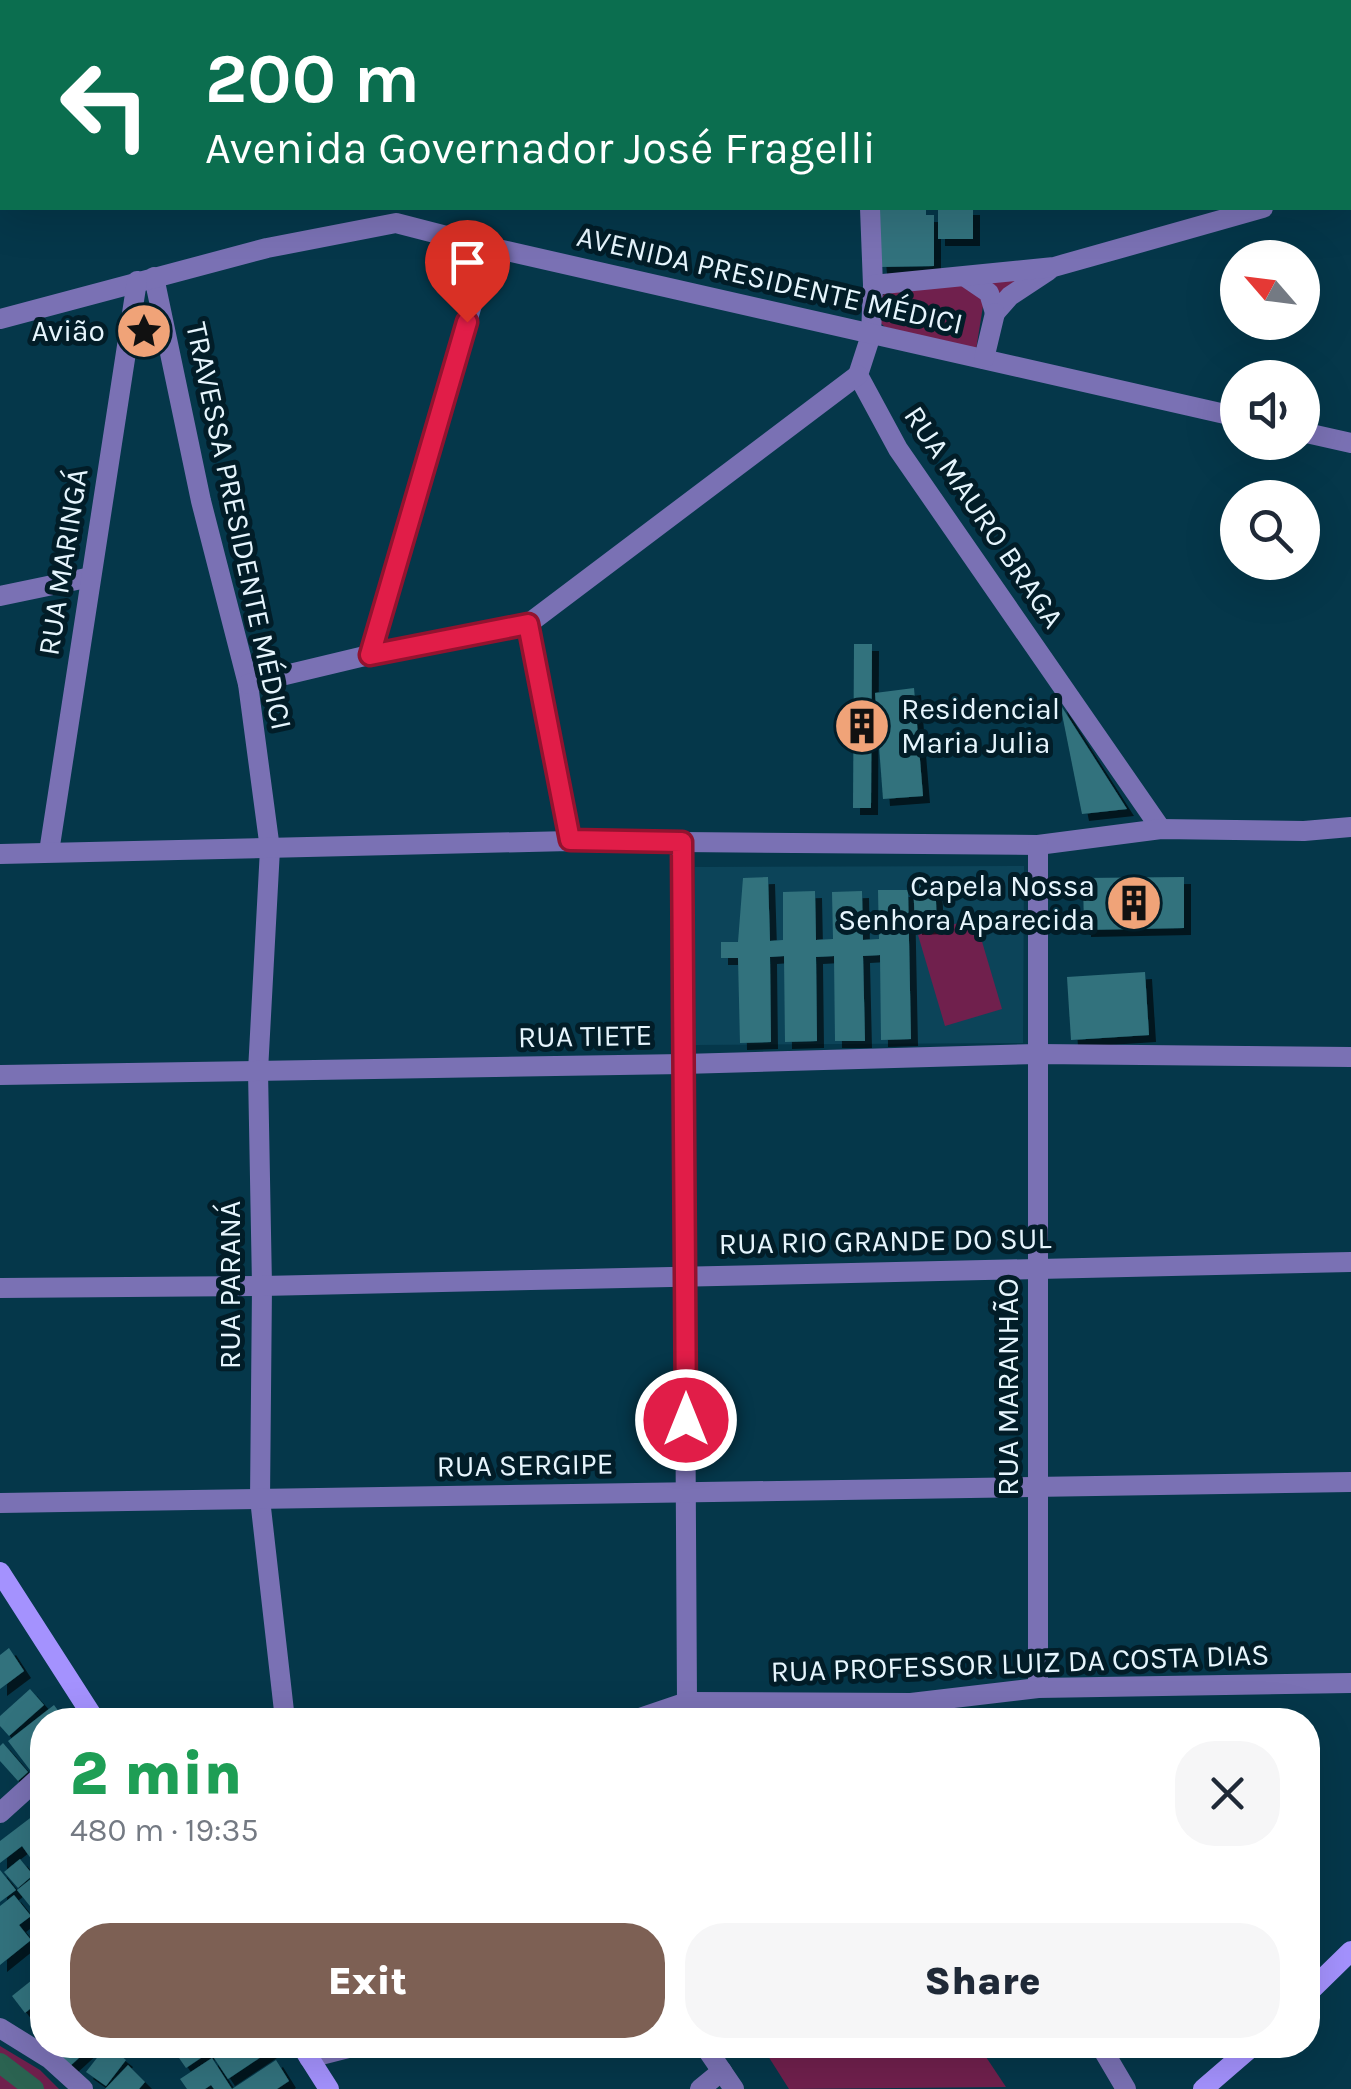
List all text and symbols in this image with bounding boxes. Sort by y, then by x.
text: 200 m [205,38,420,120]
icon: left [40,40,170,170]
text: Avenida Governador José Fragelli [205,122,876,174]
street label: AVENIDA PRESIDENTE MÉDICI [573,218,967,342]
pin [425,220,510,323]
icon: arrive [440,235,495,290]
north arrow [1220,240,1320,340]
map controls [1220,240,1320,580]
place icon: Avião [114,301,174,361]
place label: Avião [31,313,105,349]
street label: TRAVESSA PRESIDENTE MÉDICI [178,319,300,733]
button: sound [1220,360,1320,460]
street label: RUA MAURO BRAGA [896,399,1072,635]
street label: RUA MARINGÁ [30,466,96,658]
button: search [1220,480,1320,580]
place label: Residencial Maria Julia [901,691,1060,761]
building icon: Residencial Maria Julia [832,696,892,756]
place label: Capela Nossa Senhora Aparecida [838,868,1095,938]
building icon: Capela Nossa Senhora Aparecida [1104,873,1164,933]
street label: RUA TIETE [517,1017,653,1055]
street label: RUA PARANÁ [212,1201,248,1369]
street label: RUA RIO GRANDE DO SUL [718,1220,1052,1262]
street label: RUA MARANHÃO [990,1278,1026,1496]
position arrow [634,1368,738,1472]
street label: RUA SERGIPE [436,1445,614,1485]
street label: RUA PROFESSOR LUIZ DA COSTA DIAS [770,1636,1270,1690]
text: 2 min [70,1739,242,1809]
button: close [1175,1741,1280,1846]
text: 480 m · 19:35 [70,1812,258,1849]
button: Exit [70,1923,665,2038]
button: Share [685,1923,1280,2038]

